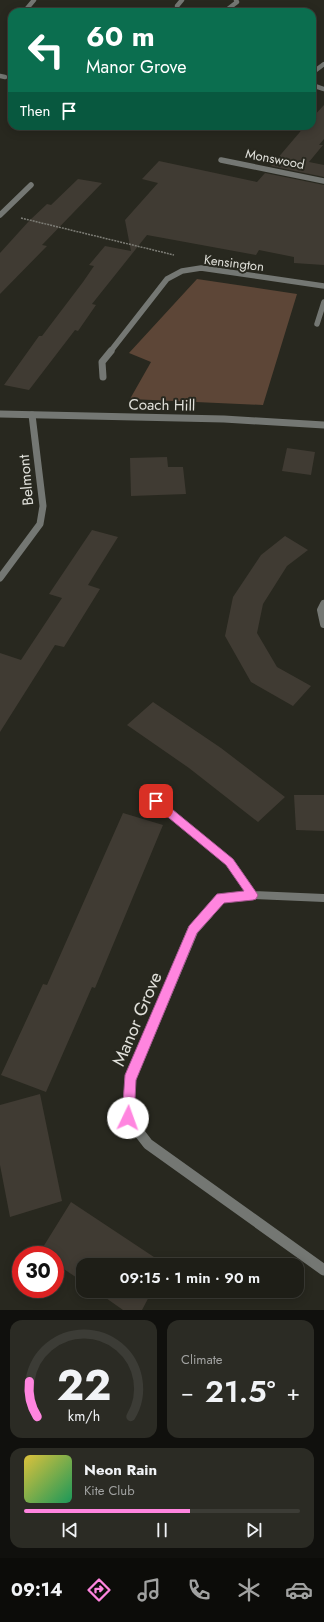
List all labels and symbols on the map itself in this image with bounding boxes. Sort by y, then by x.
street label: Monswood [244,144,306,174]
street label: Kensington [203,250,265,276]
street label: Coach Hill [128,393,196,417]
street label: Belmont [13,453,39,506]
pin [139,784,173,818]
street label: Manor Grove [105,968,169,1070]
position arrow [107,1097,149,1139]
speed limit sign: 30 [12,1246,64,1298]

